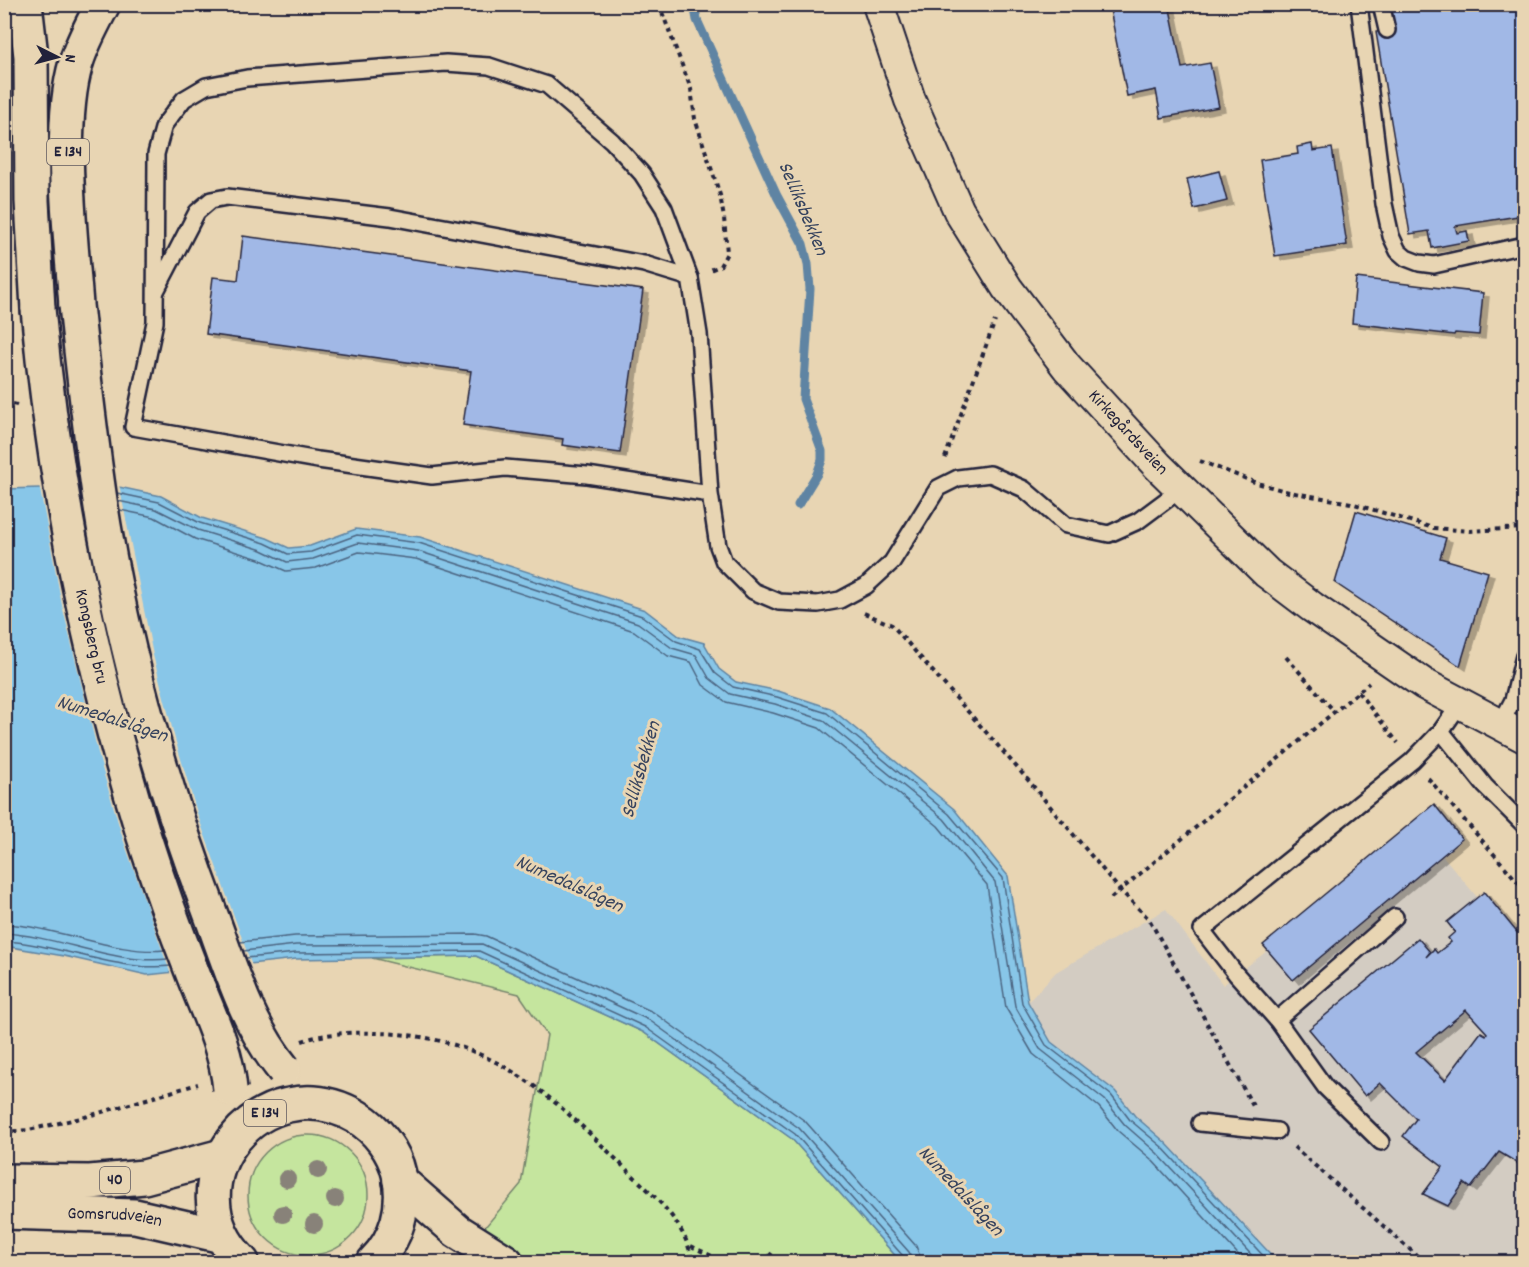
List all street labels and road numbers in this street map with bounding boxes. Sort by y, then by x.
road number: E 134 [47,139,89,165]
street label: Kirkegårdsveien [1082,385,1173,481]
street label: Kongsberg bru [68,587,114,687]
road number: E 134 [244,1100,286,1126]
road number: 40 [100,1167,130,1193]
street label: Gomsrudveien [67,1201,165,1234]

